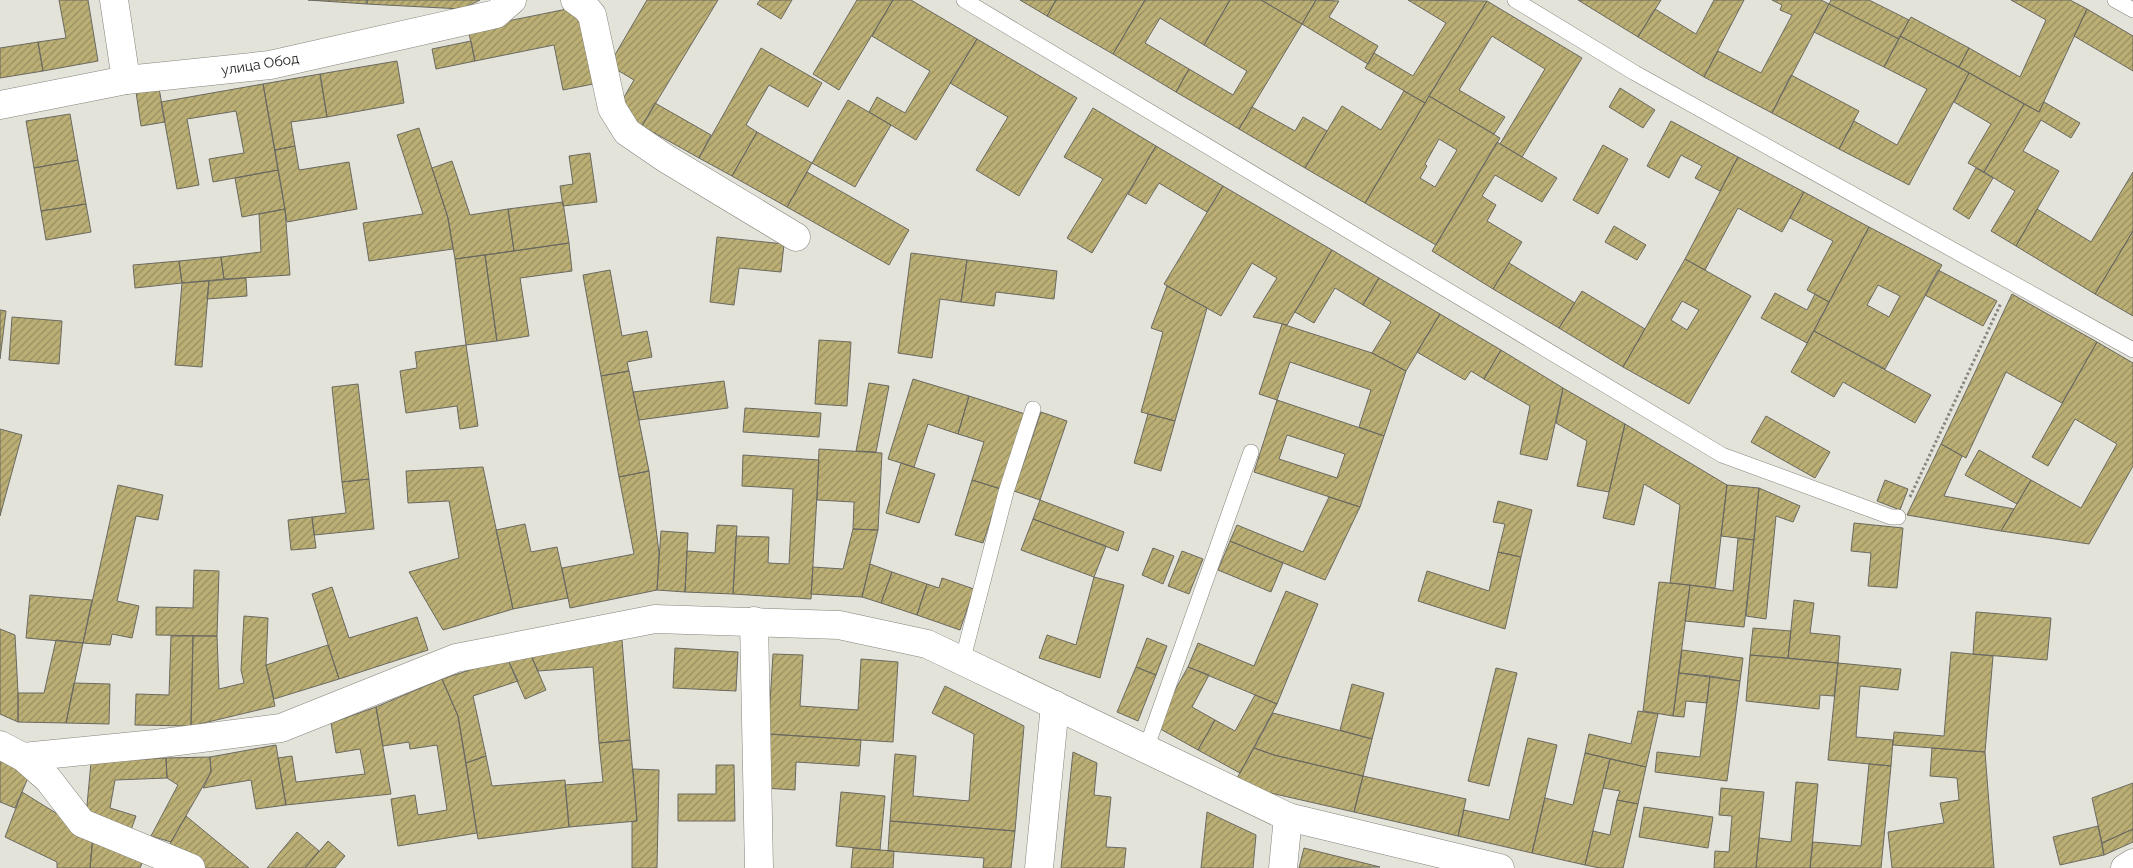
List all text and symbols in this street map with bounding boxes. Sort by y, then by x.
street label: улица Обод [220,50,300,78]

